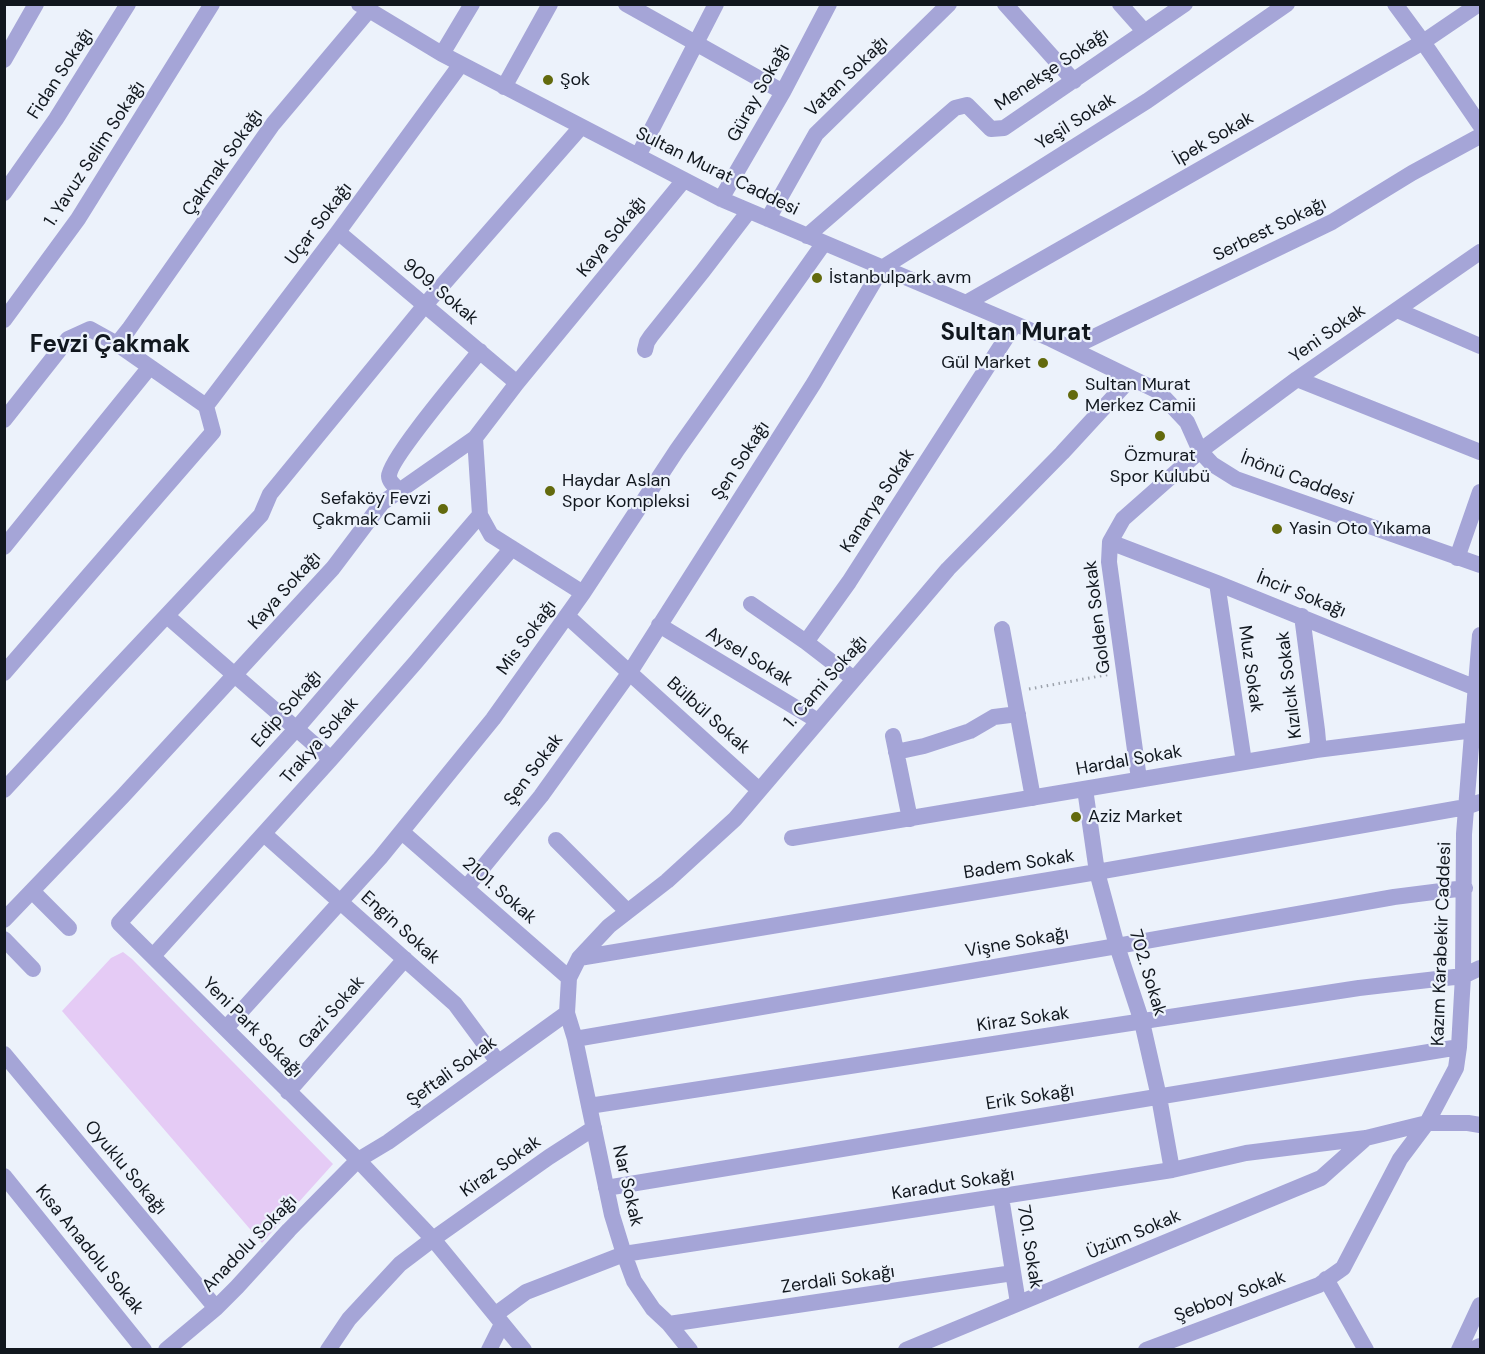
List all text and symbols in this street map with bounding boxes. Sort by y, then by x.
street label: Fidan Sokağı [24,24,98,124]
street label: Menekşe Sokağı [991,24,1113,116]
street label: Vatan Sokağı [801,32,893,122]
street label: Güray Sokağı [723,40,795,146]
place label: Şok [560,69,590,91]
marker: Şok [541,73,555,87]
street label: 1. Yavuz Selim Sokağı [40,77,150,231]
street label: Yeşil Sokak [1032,89,1120,155]
street label: Çakmak Sokağı [178,105,268,221]
street label: İpek Sokak [1170,108,1258,170]
street label: Sultan Murat Caddesi [632,123,802,221]
street label: Uçar Sokağı [281,179,357,269]
street label: Kaya Sokağı [573,192,651,282]
street label: Serbest Sokağı [1210,193,1330,267]
street label: 909. Sokak [398,254,482,330]
place label: İstanbulpark avm [829,267,971,289]
marker: İstanbulpark avm [810,271,824,285]
street label: Yeni Sokak [1286,300,1370,368]
district label: Sultan Murat [941,320,1091,348]
district label: Fevzi Çakmak [30,332,190,360]
place label: Gül Market [941,352,1031,374]
marker: Gül Market [1036,356,1050,370]
place label: Sultan Murat Merkez Camii [1085,374,1196,416]
marker: Sultan Murat Merkez Camii [1066,388,1080,402]
street label: Şen Sokağı [708,417,774,505]
marker: Özmurat Spor Kulubü [1153,429,1167,443]
street label: Kanarya Sokak [836,445,920,557]
place label: Özmurat Spor Kulubü [1110,445,1210,488]
street label: İnönü Caddesi [1237,448,1357,510]
place label: Haydar Aslan Spor Kompleksi [562,470,690,512]
marker: Haydar Aslan Spor Kompleksi [543,484,557,498]
place label: Sefaköy Fevzi Çakmak Camii [312,488,431,530]
marker: Sefaköy Fevzi Çakmak Camii [436,502,450,516]
place label: Yasin Oto Yıkama [1289,518,1431,540]
marker: Yasin Oto Yıkama [1270,522,1284,536]
street label: Kaya Sokağı [244,547,326,635]
street label: Golden Sokak [1080,559,1116,675]
street label: İncir Sokağı [1253,567,1349,623]
street label: Mis Sokağı [493,596,561,680]
street label: Aysel Sokak [702,623,796,691]
street label: Muz Sokak [1233,624,1267,714]
street label: Kızılcık Sokak [1273,630,1307,740]
street label: 1. Cami Sokağı [780,631,872,733]
street label: Edip Sokağı [247,666,327,752]
street label: Bülbül Sokak [662,673,754,759]
street label: Trakya Sokak [277,693,363,789]
street label: Şen Sokak [500,730,568,810]
street label: Hardal Sokak [1074,741,1184,781]
place label: Aziz Market [1088,806,1183,828]
marker: Aziz Market [1069,810,1083,824]
street label: Kazım Karabekir Caddesi [1428,841,1456,1047]
street label: Badem Sokak [962,846,1076,884]
street label: 2101. Sokak [457,853,541,929]
street label: Engin Sokak [356,887,444,969]
street label: Vişne Sokağı [964,923,1070,963]
street label: 702. Sokak [1124,927,1170,1019]
street label: Gazi Sokak [294,972,370,1054]
street label: Yeni Park Sokağı [197,973,307,1083]
street label: Kiraz Sokak [975,1003,1071,1037]
street label: Şeftali Sokak [403,1032,501,1112]
street label: Erik Sokağı [984,1080,1076,1116]
street label: Oyuklu Sokağı [79,1116,171,1220]
street label: Kiraz Sokak [457,1131,545,1203]
street label: Nar Sokak [607,1143,647,1229]
street label: Karadut Sokağı [890,1165,1016,1205]
street label: Kısa Anadolu Sokak [30,1181,148,1319]
street label: Anadolu Sokağı [198,1191,302,1297]
street label: 701. Sokak [1012,1204,1046,1290]
street label: Üzüm Sokak [1084,1205,1184,1265]
street label: Zerdali Sokağı [780,1261,896,1299]
street label: Şebboy Sokak [1171,1267,1289,1327]

